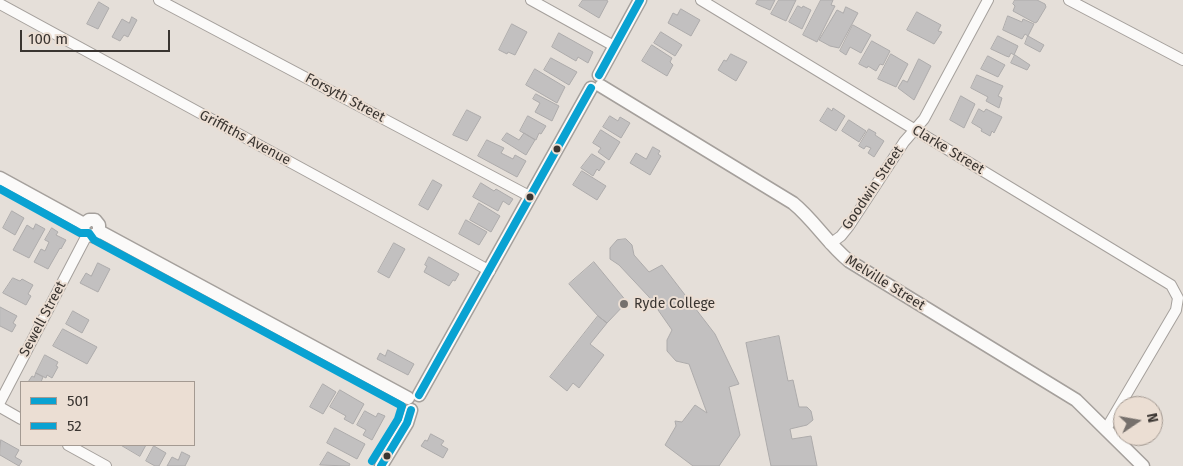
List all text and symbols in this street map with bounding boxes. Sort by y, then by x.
scale bar [22,20,172,52]
text: 100 m [28,30,68,48]
street label: Forsyth Street [302,70,388,126]
street label: Griffiths Avenue [197,107,293,169]
street label: Clarke Street [909,122,987,178]
street label: Goodwin Street [839,143,907,233]
unlabelled marker [552,144,562,154]
unlabelled marker [525,192,535,202]
street label: Melville Street [842,252,928,314]
street label: Sewell Street [16,278,70,360]
place label: Ryde College [634,296,715,312]
marker: Ryde College [618,298,630,310]
legend [20,381,195,446]
text: 501 [67,392,89,410]
north arrow [1113,396,1163,446]
text: N [1143,412,1161,424]
text: 52 [67,417,82,435]
unlabelled marker [382,451,392,461]

